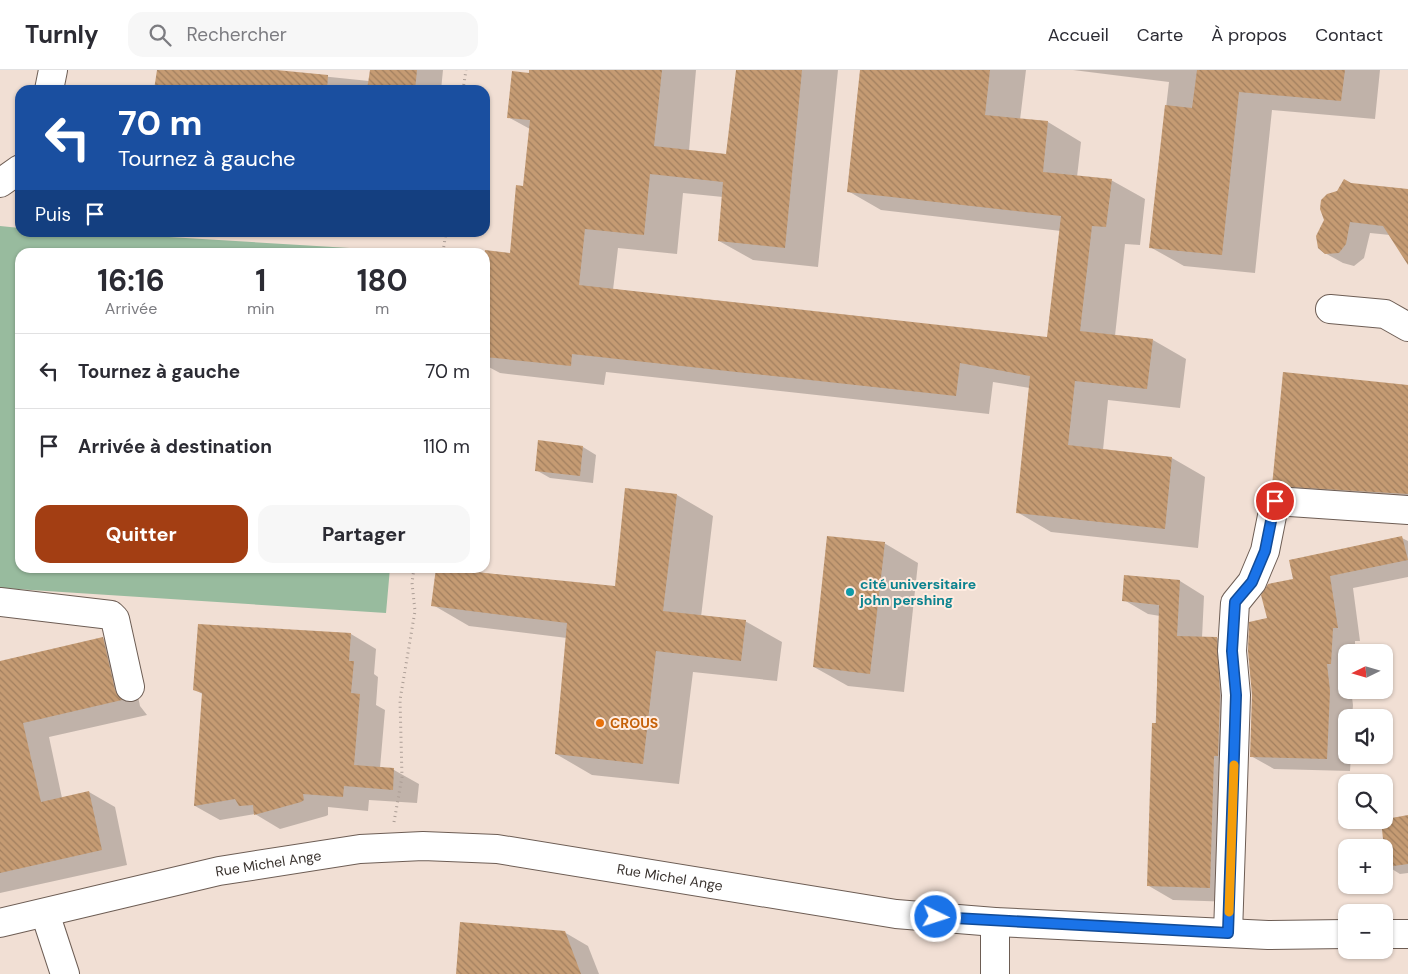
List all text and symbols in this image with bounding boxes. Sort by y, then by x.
search box [128,12,478,57]
text: Turnly [25,19,98,50]
icon: search [146,21,174,49]
text: Rechercher [186,22,287,47]
text: Accueil [1048,23,1109,47]
text: Carte [1137,23,1183,47]
text: À propos [1211,23,1287,47]
text: Contact [1315,23,1383,47]
text: 70 m [118,100,202,146]
icon: left [35,105,100,170]
text: Tournez à gauche [118,144,296,173]
icon: arrive [81,200,109,228]
text: Puis [35,202,71,227]
text: 16:16 [97,261,165,300]
text: 1 [255,261,266,300]
text: 180 [357,261,408,300]
text: Arrivée [105,298,157,319]
text: min [247,298,274,319]
text: m [375,298,389,319]
icon: left [35,357,63,385]
text: Tournez à gauche [78,359,240,384]
text: 70 m [425,359,470,384]
icon: arrive [35,432,63,460]
text: Arrivée à destination [78,434,272,459]
text: 110 m [423,434,470,459]
pin [1254,480,1296,522]
icon: arrive [1261,487,1289,515]
button: Quitter [35,505,248,563]
button: Partager [258,505,470,563]
place label: cité universitaire john pershing [859,575,976,609]
marker: cité universitaire john pershing [844,586,856,598]
north arrow [1338,644,1392,699]
map controls [1338,644,1393,959]
button: sound [1338,709,1393,764]
place label: CROUS [610,714,658,732]
marker: CROUS [594,717,606,729]
button: search [1338,774,1393,829]
button: + [1338,839,1393,894]
street label: Rue Michel Ange [214,846,323,880]
street label: Rue Michel Ange [616,860,724,895]
position arrow [909,890,961,942]
button: − [1338,904,1393,959]

